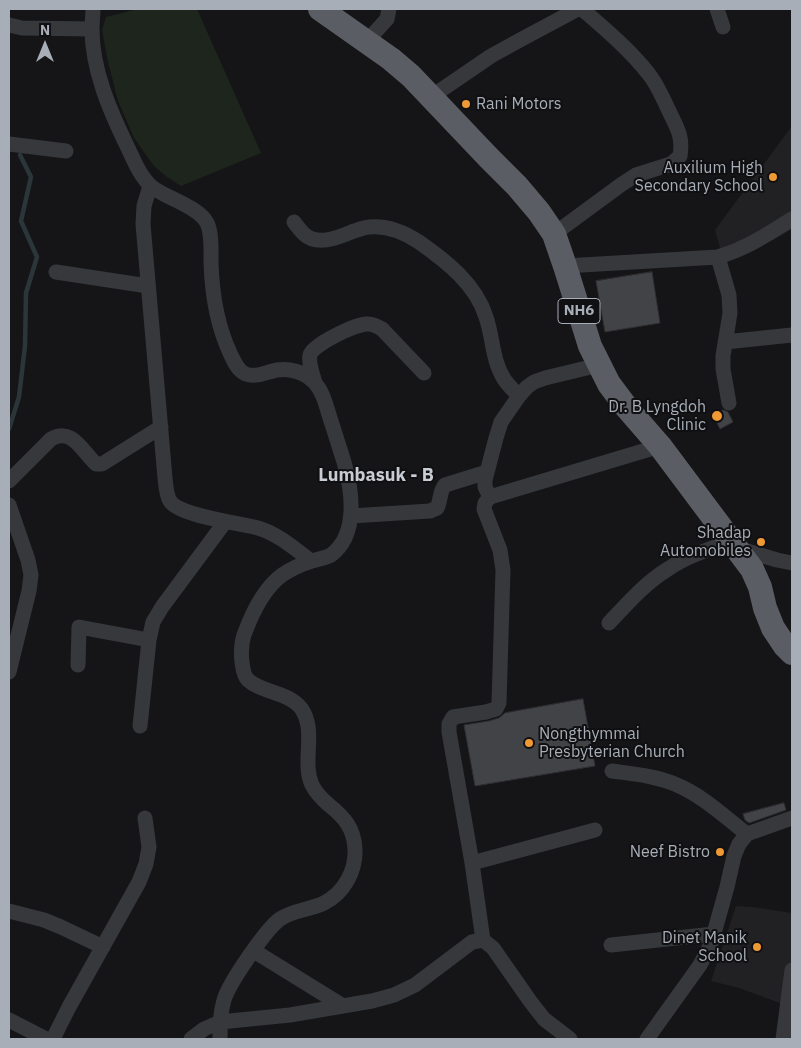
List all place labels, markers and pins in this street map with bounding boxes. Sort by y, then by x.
place label: Rani Motors [476,94,562,114]
marker: Rani Motors [460,98,472,110]
place label: Auxilium High Secondary School [635,158,763,196]
marker: Auxilium High Secondary School [767,171,779,183]
place label: Dr. B Lyngdoh Clinic [608,397,706,435]
marker: Dr. B Lyngdoh Clinic [710,409,724,423]
place label: Shadap Automobiles [660,523,751,561]
marker: Shadap Automobiles [755,536,767,548]
place label: Nongthymmai Presbyterian Church [539,724,685,762]
marker: Nongthymmai Presbyterian Church [523,737,535,749]
place label: Neef Bistro [630,842,710,862]
marker: Neef Bistro [714,846,726,858]
place label: Dinet Manik School [662,928,747,966]
marker: Dinet Manik School [751,941,763,953]

